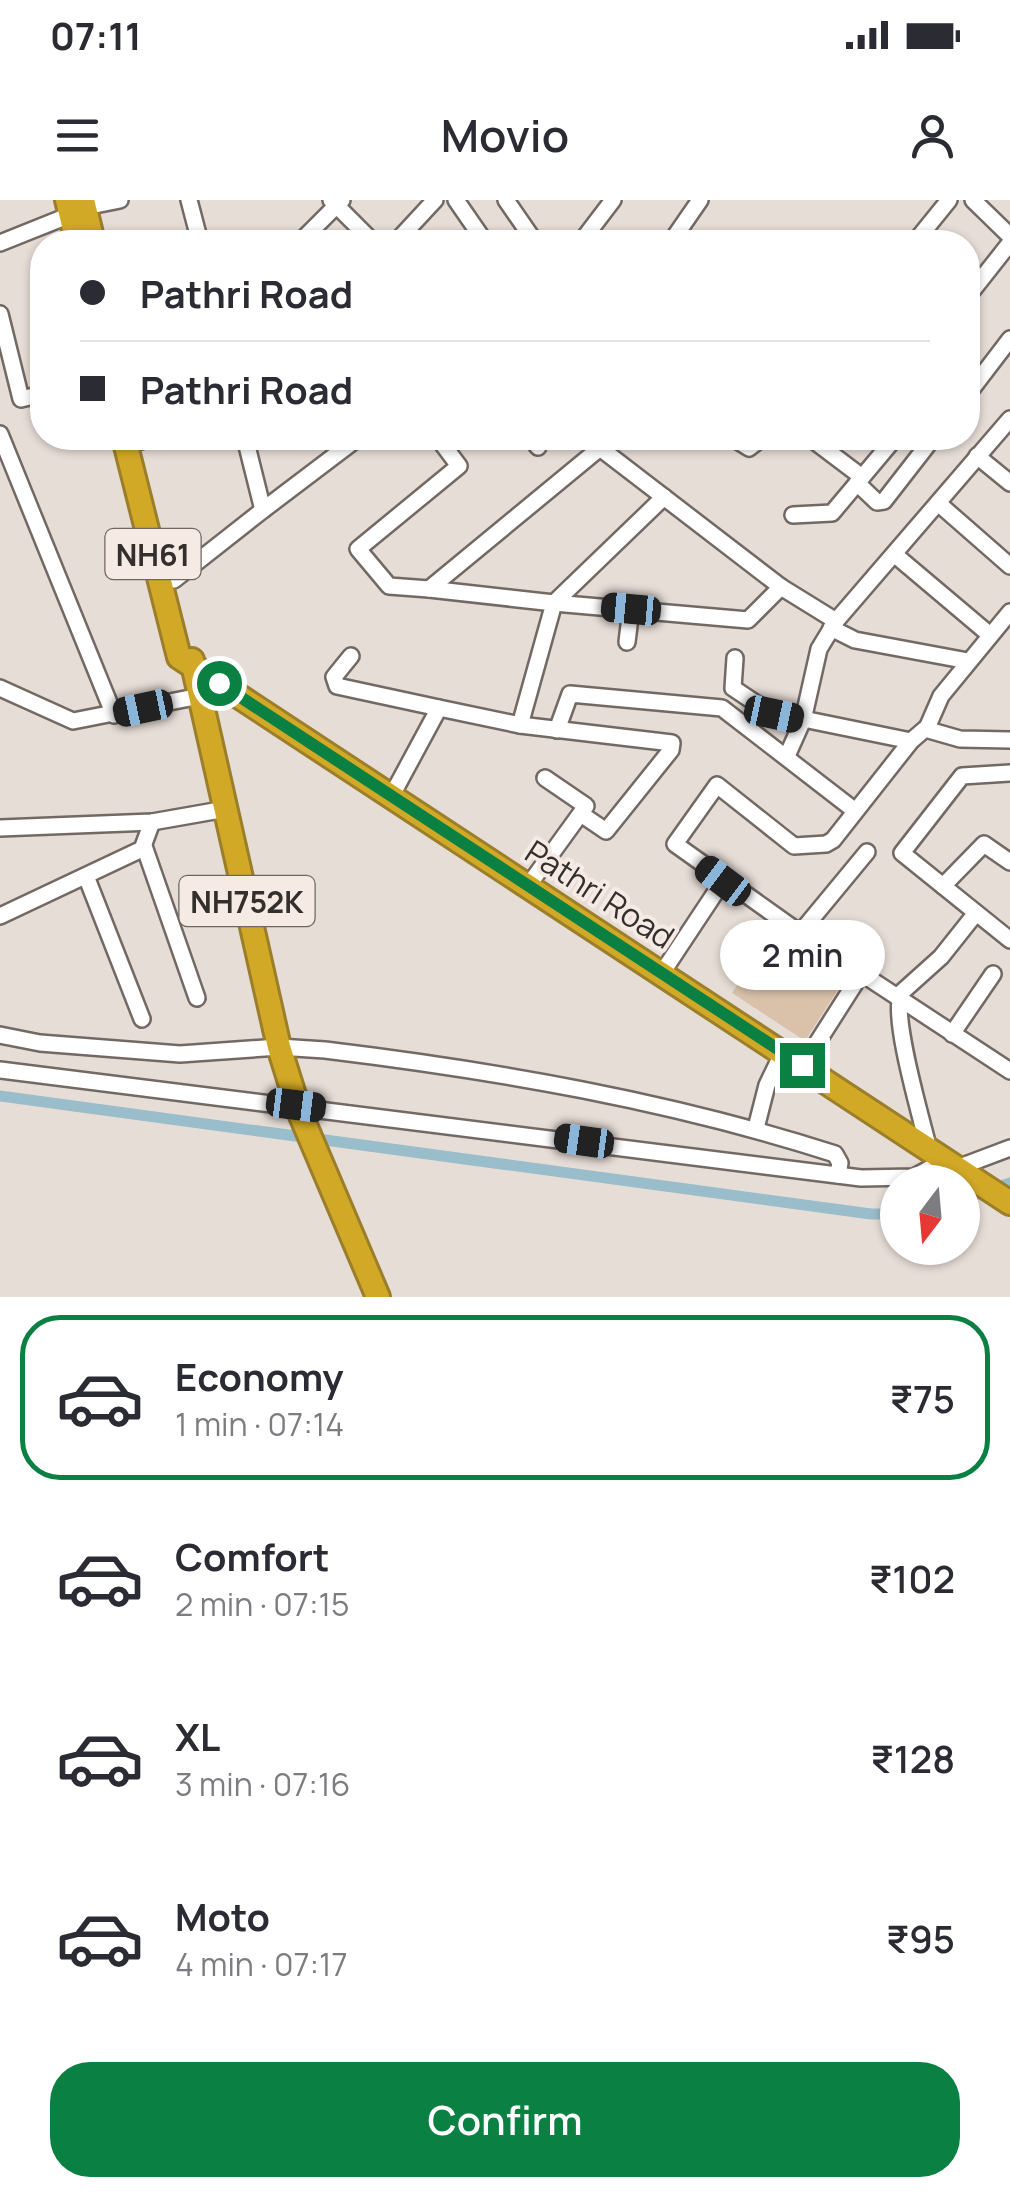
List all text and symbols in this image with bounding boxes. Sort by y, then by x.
text: 07:11 [50,9,142,61]
text: Movio [441,104,569,166]
icon: menu [50,108,105,163]
icon: person [905,108,960,163]
text: Pathri Road [140,267,353,319]
text: Pathri Road [140,363,353,415]
road number: NH61 [106,529,200,579]
car [600,591,662,627]
route start [197,661,242,706]
car [111,687,175,729]
car [742,693,806,735]
street label: Pathri Road [517,829,683,959]
car [690,851,756,911]
road number: NH752K [180,876,314,926]
callout: 2 min [720,920,884,990]
text: 2 min [762,933,843,977]
route end [780,1043,825,1088]
car [264,1086,328,1124]
car [552,1122,616,1160]
north arrow [880,1165,980,1265]
map controls [880,1165,980,1265]
text: Economy [175,1350,344,1402]
icon: car [55,1353,145,1443]
text: ₹75 [890,1372,955,1424]
text: 1 min · 07:14 [175,1402,344,1446]
text: Comfort [175,1530,329,1582]
icon: car [55,1533,145,1623]
text: ₹102 [869,1552,955,1604]
text: 2 min · 07:15 [175,1582,349,1626]
text: XL [175,1710,220,1762]
icon: car [55,1713,145,1803]
text: ₹128 [871,1732,955,1784]
text: 3 min · 07:16 [175,1762,350,1806]
text: Moto [175,1890,270,1942]
icon: car [55,1893,145,1983]
text: ₹95 [886,1912,955,1964]
text: 4 min · 07:17 [175,1942,348,1986]
button: Confirm [50,2062,960,2177]

